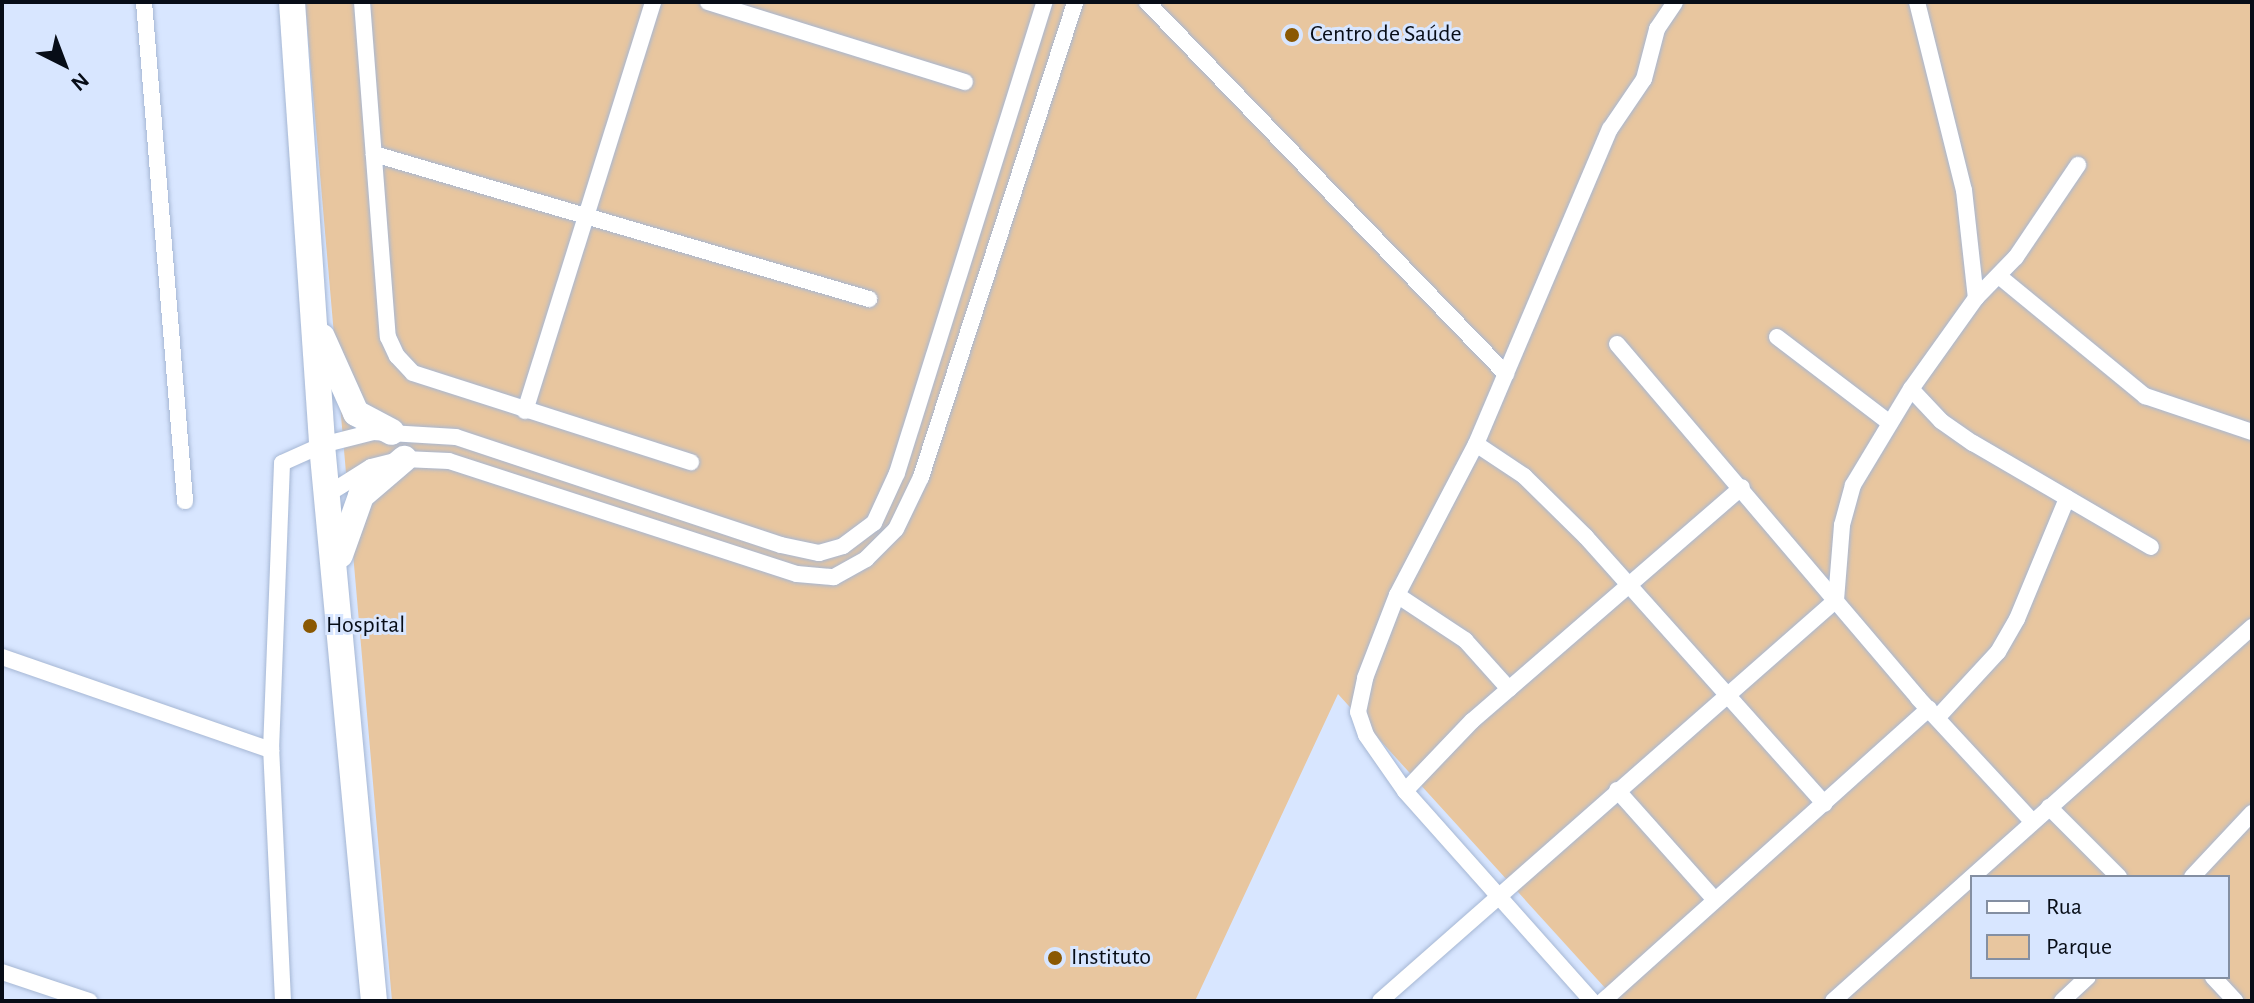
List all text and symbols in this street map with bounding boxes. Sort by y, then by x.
place label: Centro de Saúde [1310,21,1462,49]
north arrow [24,24,104,104]
marker: Centro de Saúde [1281,24,1303,46]
text: N [67,69,93,95]
place label: Hospital [326,612,405,640]
marker: Hospital [301,617,319,635]
legend [1970,875,2230,979]
text: Rua [2046,895,2082,919]
text: Parque [2046,935,2112,959]
place label: Instituto [1071,944,1151,972]
marker: Instituto [1046,949,1064,967]

